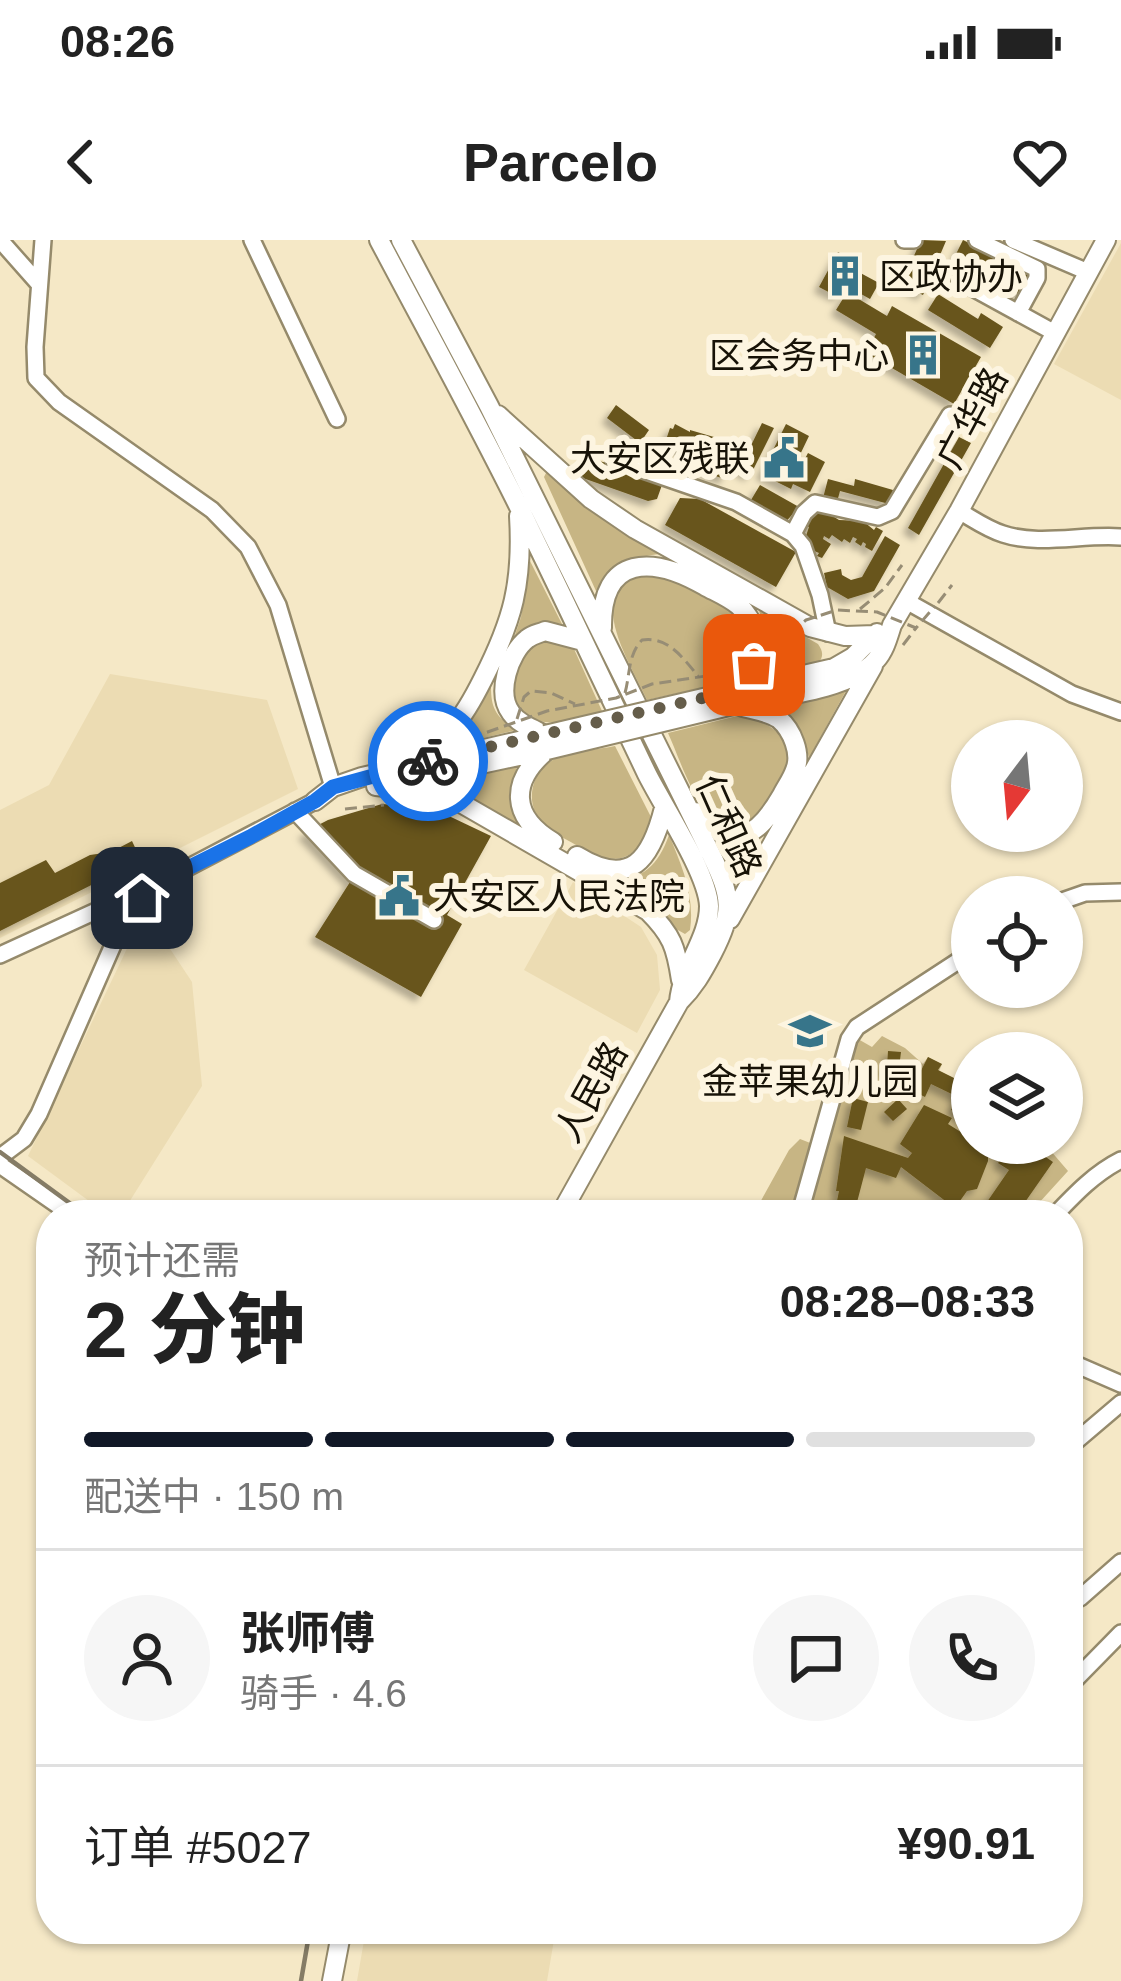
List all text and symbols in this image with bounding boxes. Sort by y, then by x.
text: 08:26 [60,16,175,67]
icon: back [48,129,114,195]
icon: heart [1007,129,1073,195]
text: Parcelo [463,132,658,192]
building icon: 区政协办 [822,253,868,299]
place label: 区政协办 [879,256,1023,297]
building icon: 区会务中心 [900,332,946,378]
place label: 区会务中心 [709,335,889,376]
street label: 广华路 [929,361,1015,475]
public building icon: 大安区残联 [761,435,807,481]
place label: 大安区残联 [570,438,750,479]
pin [703,614,805,716]
icon: bag [721,632,787,698]
courier [368,701,488,821]
north arrow [951,720,1083,852]
map controls [951,720,1083,1164]
icon: bike [395,728,461,794]
street label: 仁和路 [688,768,770,884]
pin [91,847,193,949]
icon: home [109,865,175,931]
public building icon: 大安区人民法院 [376,873,422,919]
place label: 大安区人民法院 [433,876,685,917]
button: locate [951,876,1083,1008]
school or university icon: 金苹果幼儿园 [787,1008,833,1054]
button: layers [951,1032,1083,1164]
street label: 人民路 [547,1035,635,1149]
place label: 金苹果幼儿园 [702,1061,918,1102]
text: 预计还需 [84,1239,240,1282]
text: 08:28–08:33 [780,1276,1035,1327]
text: 2 分钟 [84,1286,305,1374]
text: 配送中 · 150 m [84,1475,344,1518]
button: person [84,1595,210,1721]
button: chat [753,1595,879,1721]
button: phone [909,1595,1035,1721]
text: 张师傅 [240,1608,375,1659]
text: 骑手 · 4.6 [240,1672,407,1715]
text: ¥90.91 [897,1818,1035,1869]
text: 订单 #5027 [84,1822,312,1873]

